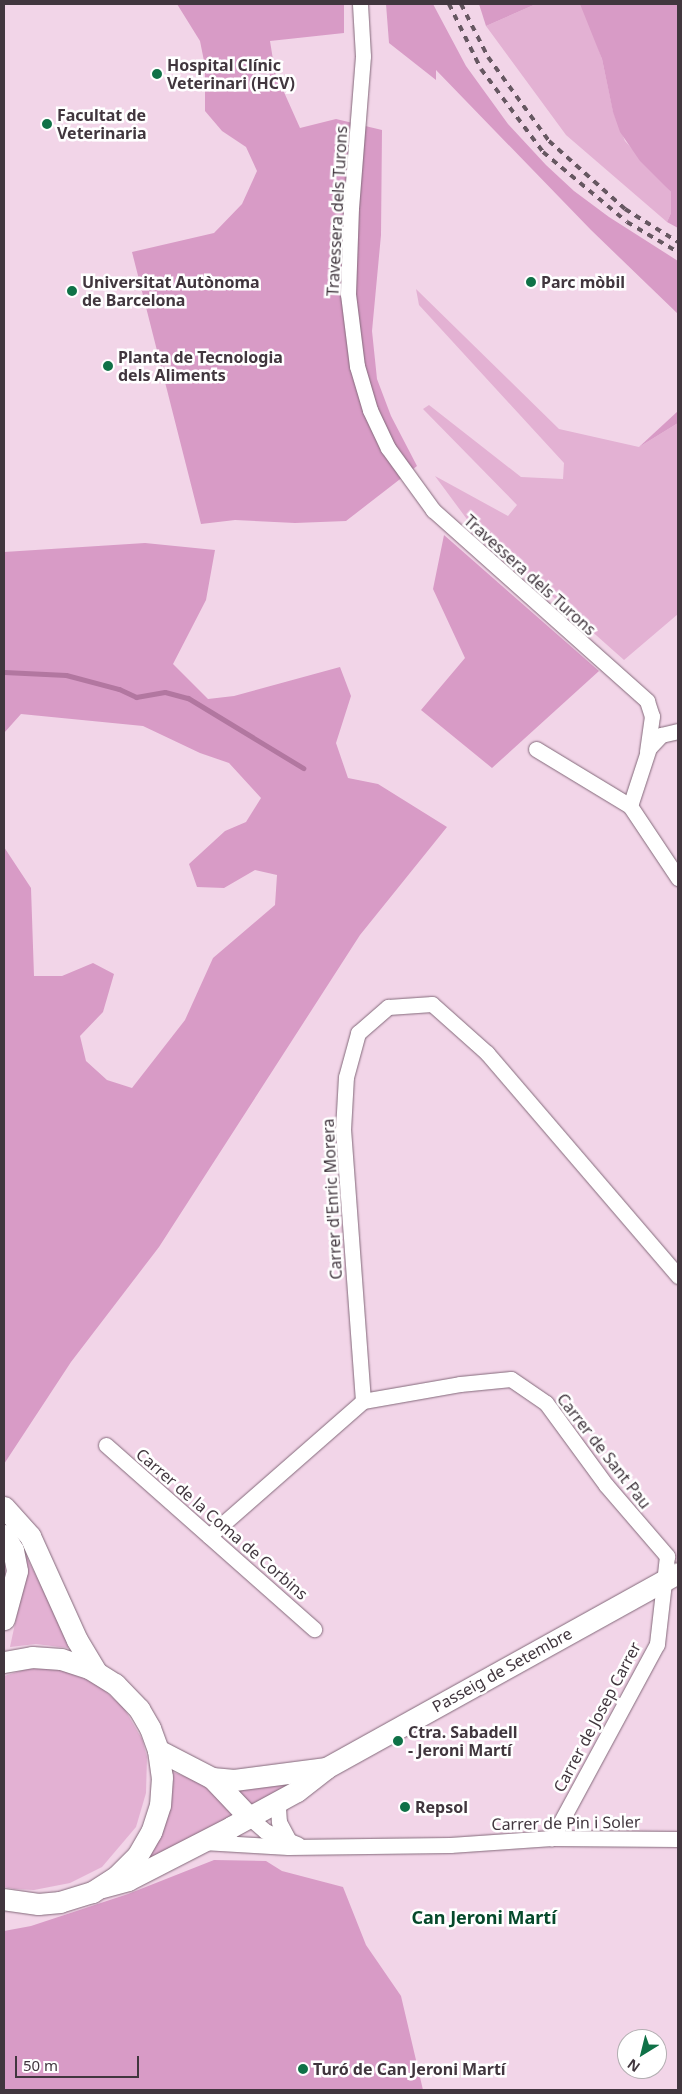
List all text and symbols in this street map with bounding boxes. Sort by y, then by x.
place label: Hospital Clínic Veterinari (HCV) [167,55,295,93]
marker: Hospital Clínic Veterinari (HCV) [151,68,163,80]
place label: Facultat de Veterinaria [57,105,147,143]
marker: Facultat de Veterinaria [41,118,53,130]
street label: Travessera dels Turons [323,125,351,297]
place label: Universitat Autònoma de Barcelona [82,272,260,310]
place label: Parc mòbil [541,272,625,292]
marker: Parc mòbil [525,276,537,288]
marker: Universitat Autònoma de Barcelona [66,285,78,297]
place label: Planta de Tecnologia dels Aliments [118,347,283,385]
marker: Planta de Tecnologia dels Aliments [102,360,114,372]
street label: Travessera dels Turons [460,511,600,639]
street label: Carrer d'Enric Morera [318,1118,346,1280]
street label: Carrer de Sant Pau [553,1390,655,1512]
street label: Carrer de la Coma de Corbins [132,1444,312,1604]
street label: Passeig de Setembre [429,1624,575,1716]
street label: Carrer de Josep Carrer [549,1639,645,1795]
place label: Ctra. Sabadell - Jeroni Martí [408,1722,518,1760]
marker: Ctra. Sabadell - Jeroni Martí [392,1735,404,1747]
place label: Repsol [415,1797,468,1817]
marker: Repsol [399,1801,411,1813]
street label: Carrer de Pin i Soler [491,1812,641,1834]
district label: Can Jeroni Martí [411,1906,557,1928]
north arrow [617,2029,667,2079]
scale bar [18,2046,141,2078]
text: 50 m [23,2055,58,2075]
text: N [623,2055,644,2077]
place label: Turó de Can Jeroni Martí [313,2059,506,2079]
marker: Turó de Can Jeroni Martí [297,2063,309,2075]

